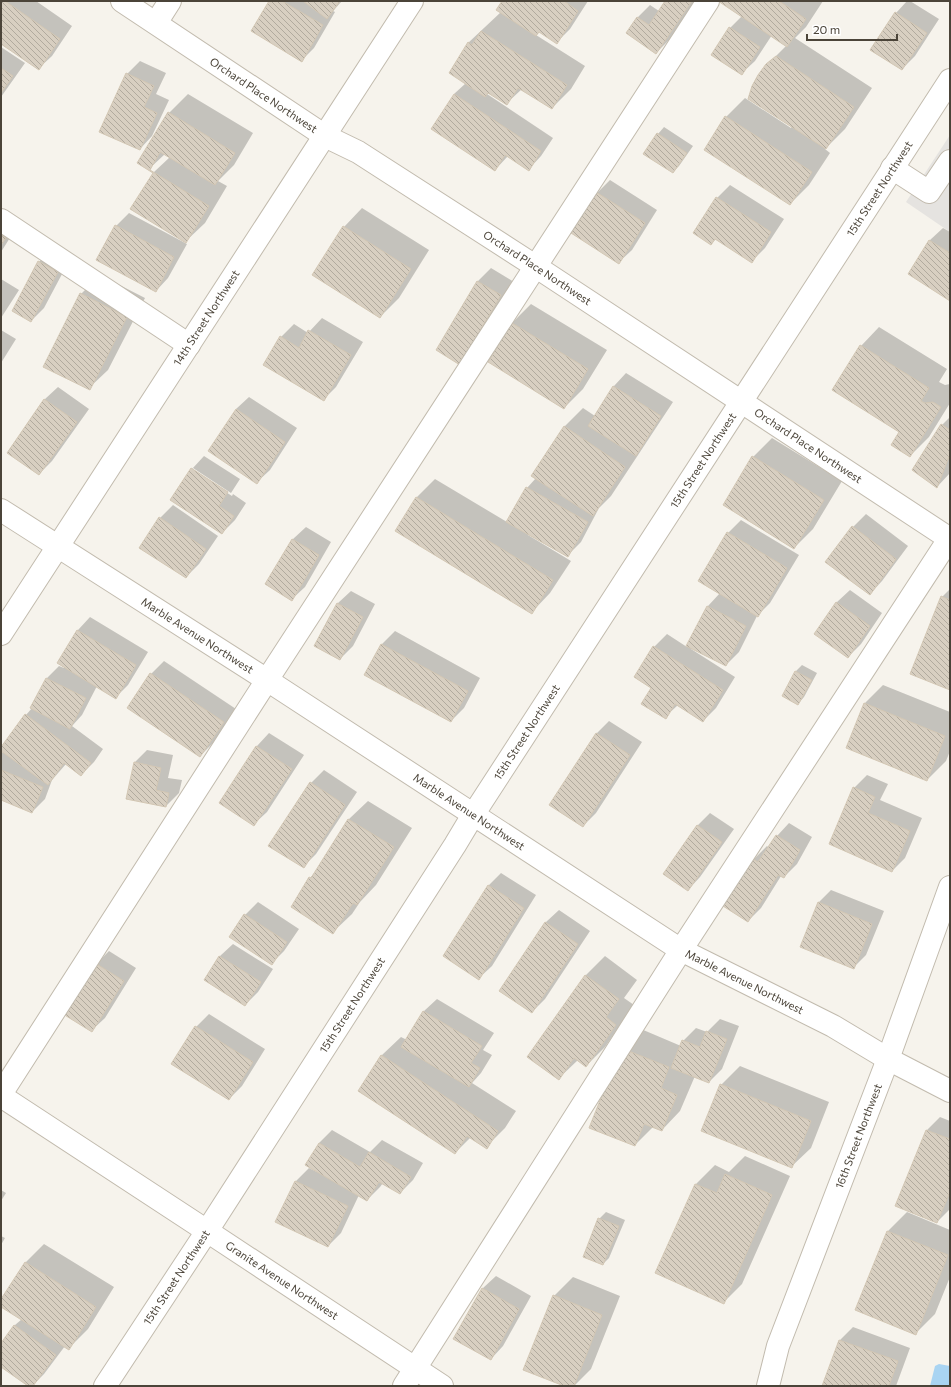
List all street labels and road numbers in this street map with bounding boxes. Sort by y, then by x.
street label: Orchard Place Northwest [208,54,320,135]
street label: 15th Street Northwest [843,138,915,239]
street label: Orchard Place Northwest [481,228,594,308]
street label: 14th Street Northwest [170,267,242,368]
street label: Orchard Place Northwest [752,405,865,486]
street label: 15th Street Northwest [667,410,739,510]
street label: Marble Avenue Northwest [139,594,257,676]
street label: 15th Street Northwest [491,681,562,782]
street label: Marble Avenue Northwest [411,770,528,853]
street label: Marble Avenue Northwest [683,946,807,1017]
street label: 15th Street Northwest [316,954,387,1055]
street label: 16th Street Northwest [832,1081,884,1190]
street label: 15th Street Northwest [140,1227,212,1327]
street label: Granite Avenue Northwest [223,1238,341,1322]

